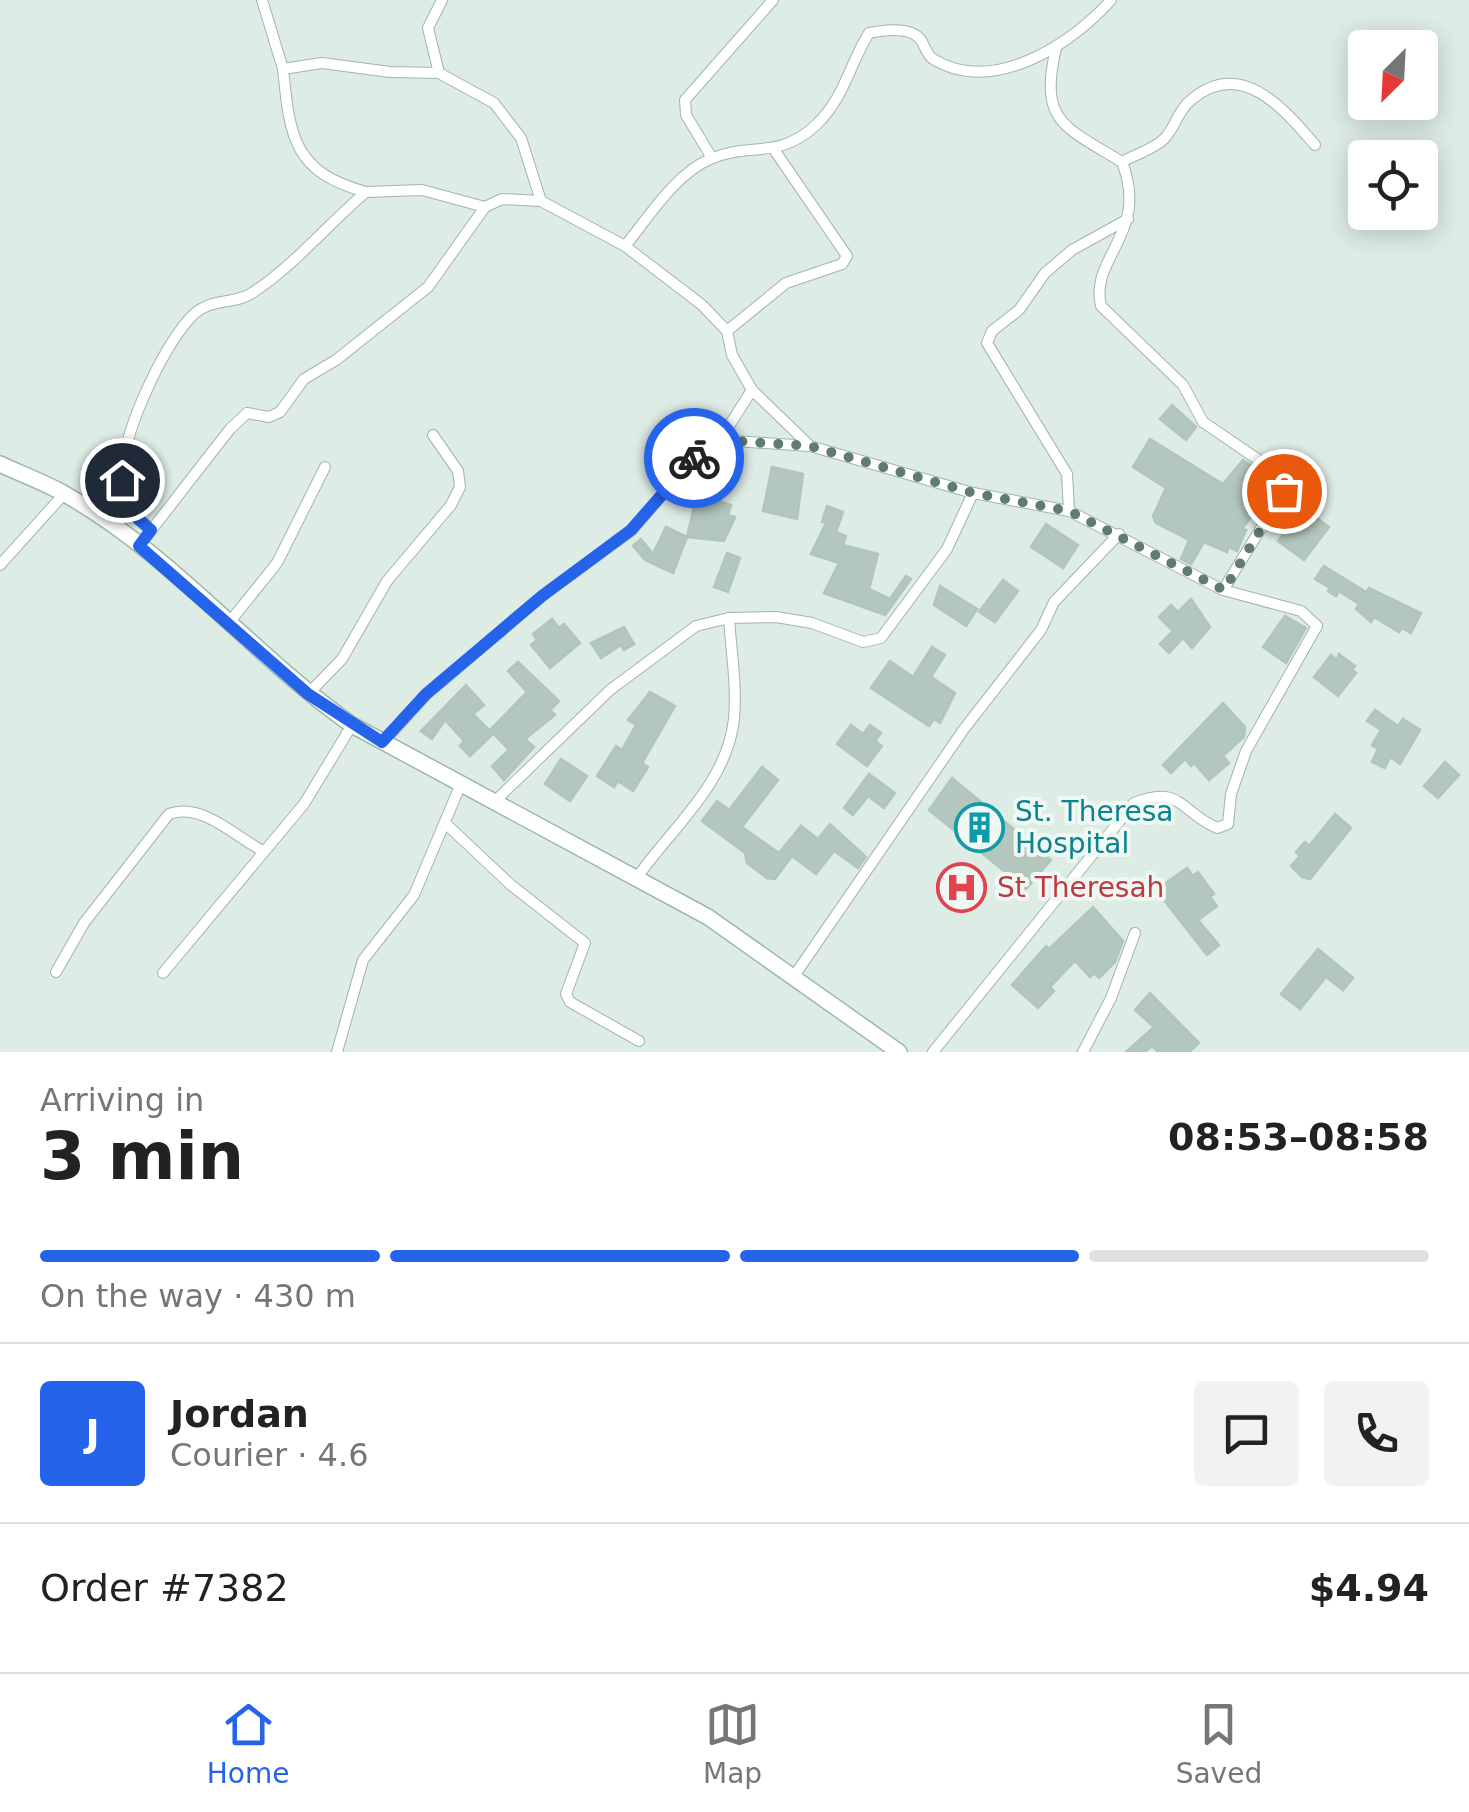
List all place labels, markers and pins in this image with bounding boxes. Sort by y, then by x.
pin [80,438,165,523]
pin [1242,449,1327,534]
place label: St. Theresa Hospital [1015,795,1174,860]
building icon: St. Theresa Hospital [954,801,1006,853]
hospital icon: St Theresah [936,861,988,913]
place label: St Theresah [997,871,1164,904]

